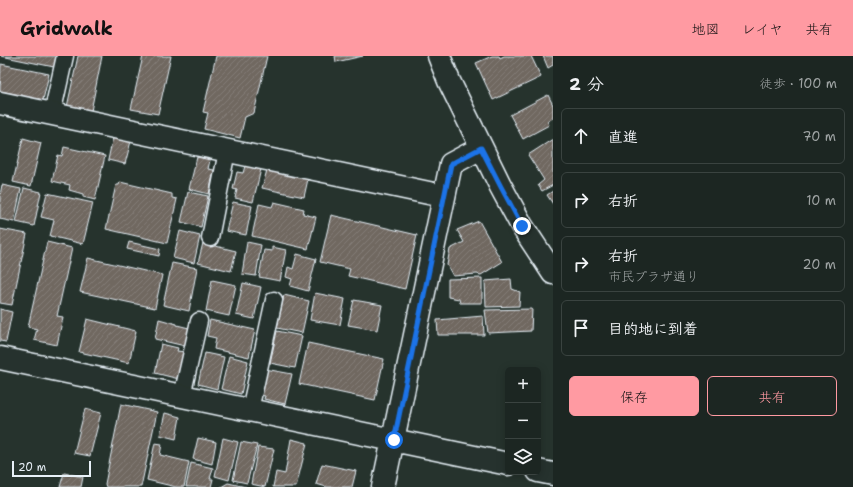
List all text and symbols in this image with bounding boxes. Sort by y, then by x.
text: Gridwalk [20,16,113,41]
text: 地図 [692,20,720,38]
text: レイヤ [742,20,783,38]
text: 共有 [805,20,833,38]
text: 2 分 [569,73,604,95]
text: 徒歩 · 100 m [760,75,837,92]
icon: ahead [570,125,592,147]
text: 直進 [608,127,638,147]
text: 70 m [802,128,836,145]
icon: right [570,189,592,211]
text: 右折 [608,191,638,211]
text: 10 m [806,192,836,209]
route end [513,217,531,235]
text: 右折 [608,246,638,266]
icon: right [570,253,592,275]
text: 20 m [803,256,836,273]
text: 市民プラザ通り [608,268,699,285]
icon: arrive [570,317,592,339]
text: 目的地に到着 [608,319,698,339]
map controls [505,367,541,475]
button: + [505,367,541,403]
button: 保存 [569,376,699,416]
button: 共有 [707,376,837,416]
button: − [505,403,541,439]
route start [385,431,403,449]
button: layers [505,439,541,475]
scale bar [12,459,91,478]
text: 20 m [18,460,46,475]

